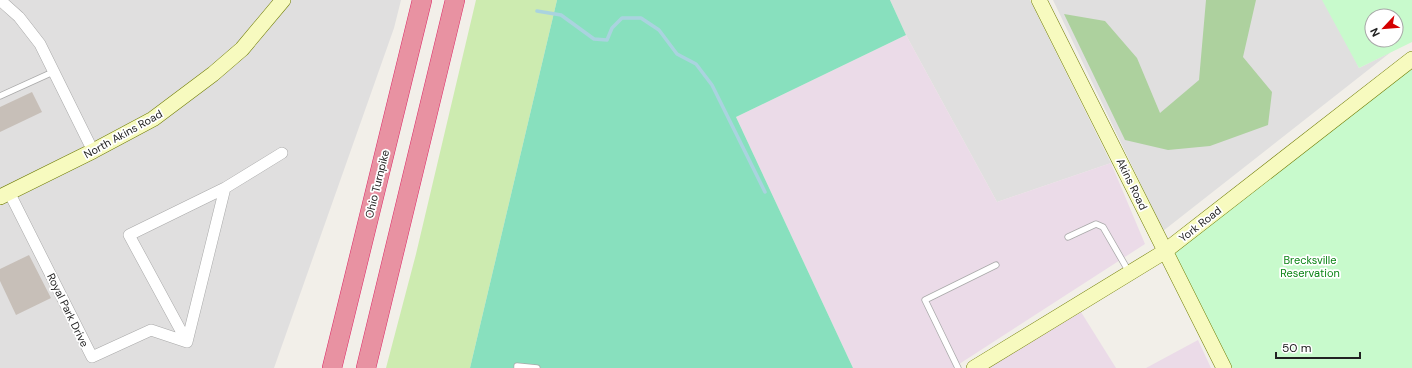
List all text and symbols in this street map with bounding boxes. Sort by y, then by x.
north arrow [1364,8,1404,48]
text: N [1367,26,1383,39]
street label: North Akins Road [81,107,165,161]
street label: Ohio Turnpike [362,148,392,220]
street label: Akins Road [1113,156,1151,212]
street label: York Road [1176,203,1224,245]
park label: Brecksville Reservation [1280,253,1340,280]
street label: Royal Park Drive [44,271,92,349]
scale bar [1276,334,1360,360]
text: 50 m [1282,340,1311,356]

